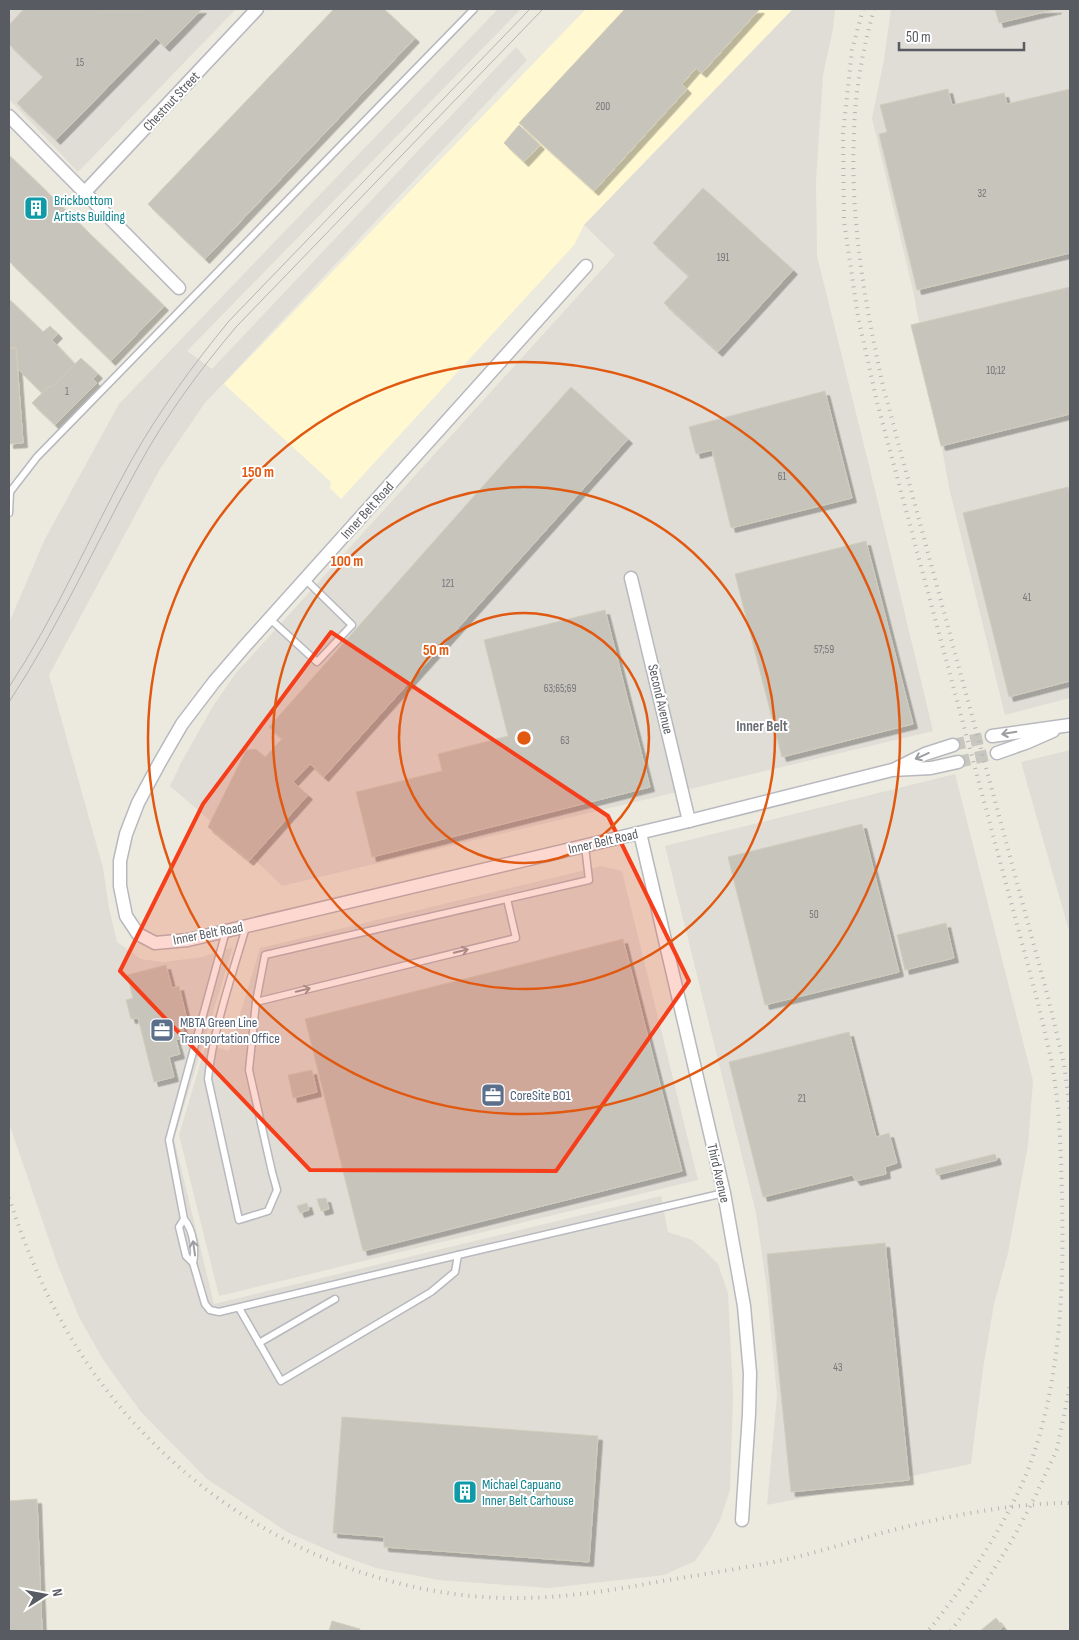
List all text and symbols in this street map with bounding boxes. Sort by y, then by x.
scale bar [899,20,1024,52]
text: 50 m [906,28,931,47]
house number: 15 [76,56,84,69]
street label: Chestnut Street [139,68,203,135]
house number: 200 [596,100,610,113]
house number: 32 [977,187,987,200]
place label: Brickbottom Artists Building [53,192,125,225]
building icon: Brickbottom Artists Building [23,195,49,221]
house number: 191 [717,251,729,264]
house number: 10;12 [986,364,1006,377]
house number: 1 [65,385,69,398]
text: 150 m [242,463,274,482]
house number: 61 [778,470,786,483]
street label: Inner Belt Road [337,478,398,542]
text: 100 m [331,552,363,571]
house number: 121 [442,577,454,590]
house number: 41 [1023,591,1031,604]
text: 50 m [423,641,449,660]
house number: 57;59 [814,643,834,656]
street label: Second Avenue [644,662,677,736]
house number: 63;65;69 [544,682,576,695]
district label: Inner Belt [736,717,788,736]
one-way arrow [1002,728,1018,738]
centre of rings [515,729,533,747]
house number: 63 [560,734,570,747]
one-way arrow [915,751,930,761]
street label: Inner Belt Road [567,825,640,858]
house number: 50 [809,908,819,921]
street label: Inner Belt Road [172,918,245,949]
one-way arrow [453,946,469,956]
one-way arrow [295,985,311,994]
place label: MBTA Green Line Transportation Office [180,1014,280,1047]
office icon: MBTA Green Line Transportation Office [149,1017,175,1043]
office icon: CoreSite BO1 [480,1082,506,1108]
place label: CoreSite BO1 [510,1087,571,1104]
house number: 21 [798,1092,806,1105]
street label: Third Avenue [703,1142,734,1204]
one-way arrow [188,1240,198,1256]
house number: 43 [833,1361,843,1374]
place label: Michael Capuano Inner Belt Carhouse [482,1476,574,1509]
building icon: Michael Capuano Inner Belt Carhouse [452,1479,478,1505]
north arrow [20,1570,70,1620]
text: N [48,1587,66,1598]

